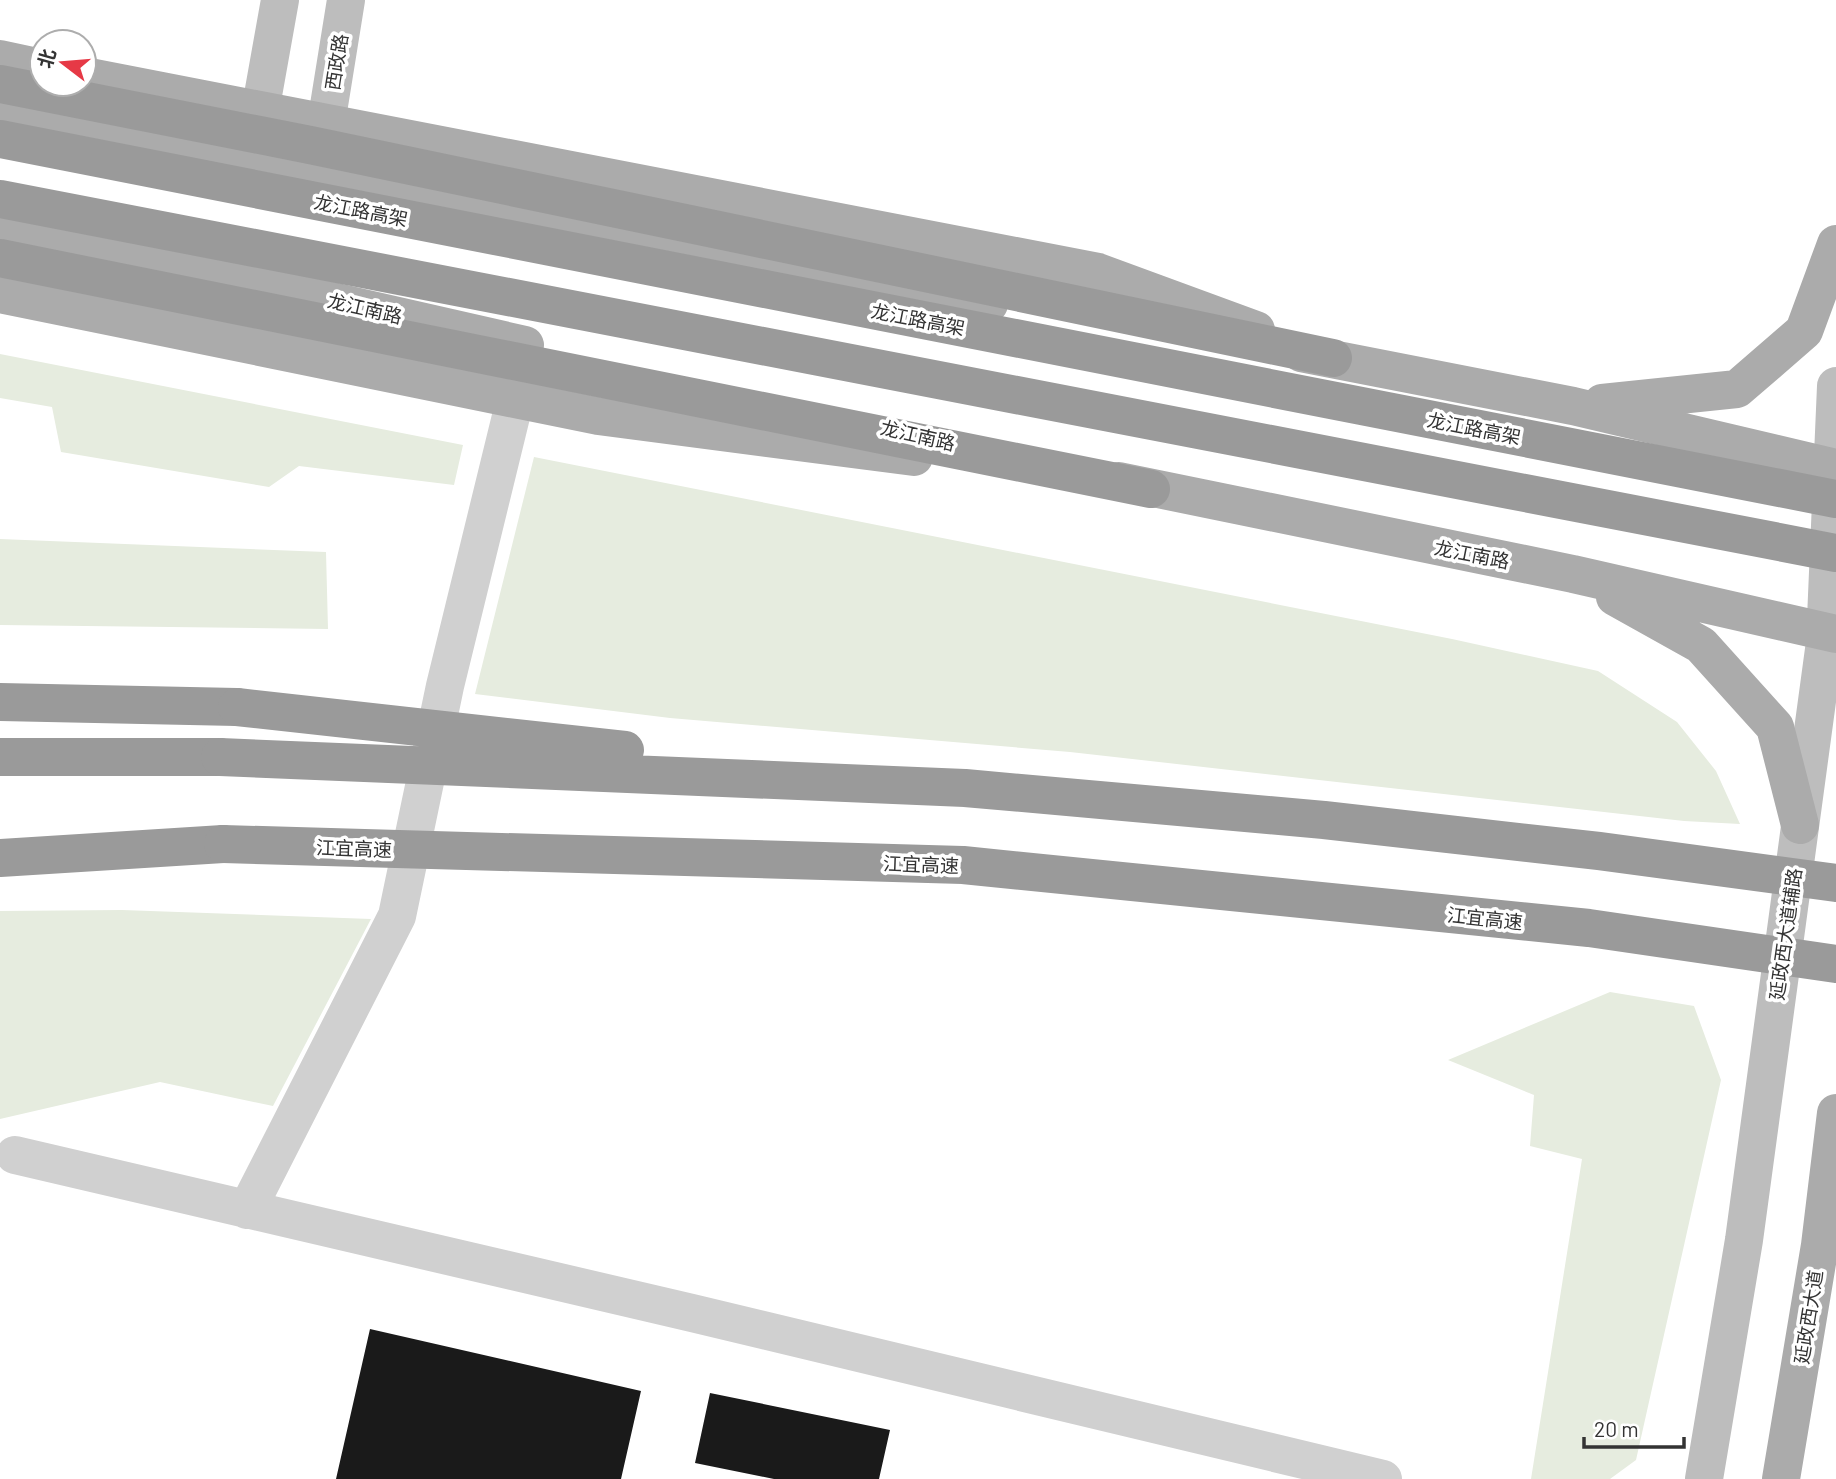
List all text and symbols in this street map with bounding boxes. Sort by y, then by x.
north arrow [28,28,98,98]
street label: 西政路 [320,32,352,92]
text: 北 [33,46,60,70]
street label: 龙江路高架 [312,190,410,230]
street label: 龙江南路 [325,288,405,328]
street label: 龙江路高架 [869,299,967,339]
street label: 龙江路高架 [1425,408,1523,448]
street label: 龙江南路 [878,415,958,455]
street label: 龙江南路 [1432,535,1512,573]
street label: 江宜高速 [316,835,392,861]
street label: 江宜高速 [883,851,959,877]
street label: 延政西大道辅路 [1764,867,1806,1001]
street label: 江宜高速 [1446,903,1524,933]
street label: 延政西大道 [1789,1268,1827,1366]
scale bar [1584,1406,1684,1450]
text: 20 m [1594,1416,1639,1441]

